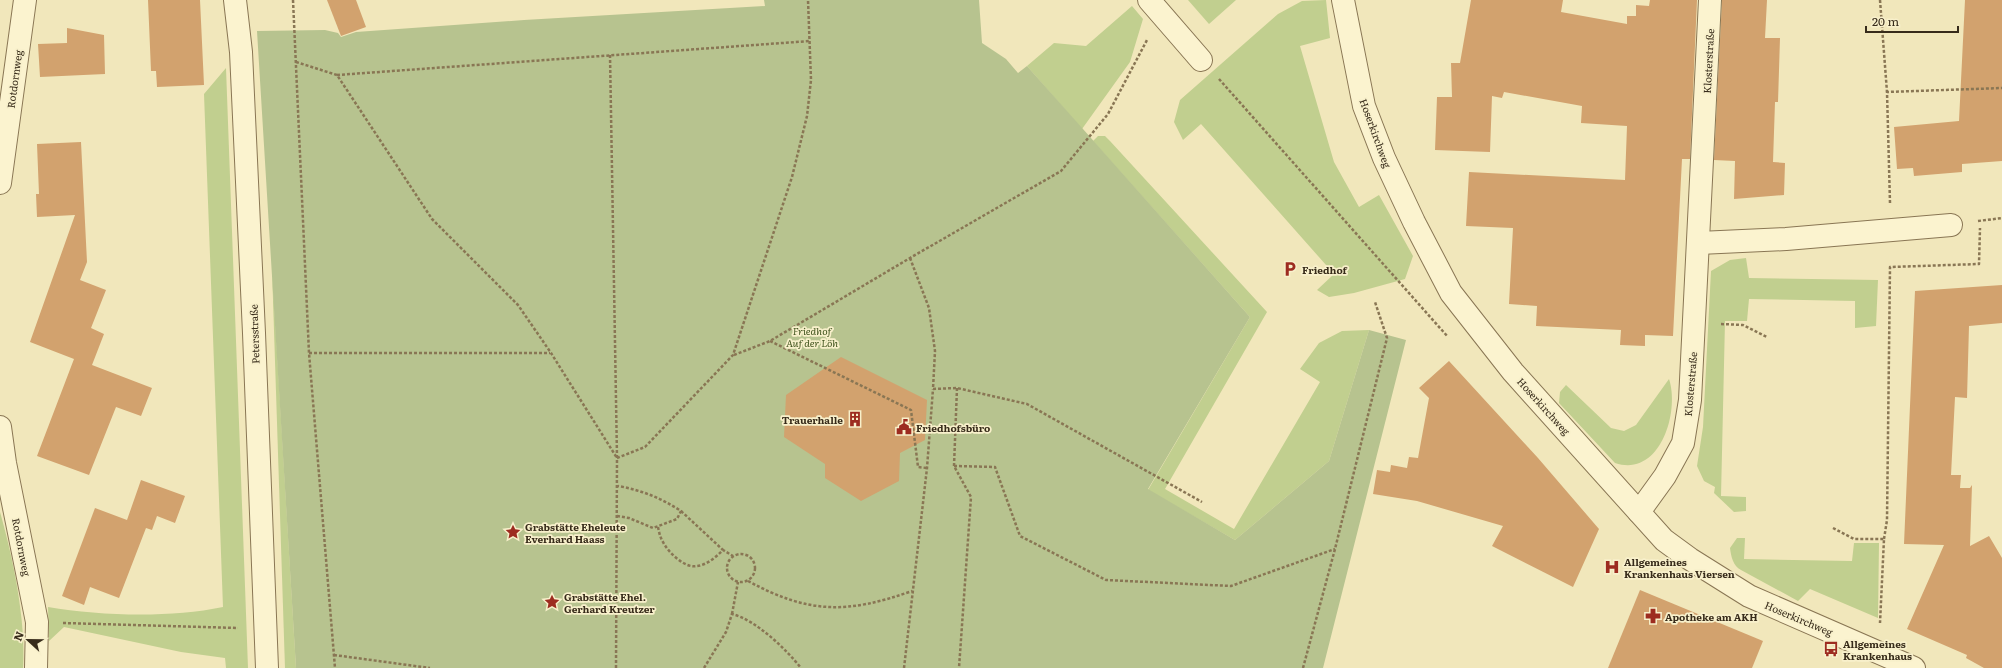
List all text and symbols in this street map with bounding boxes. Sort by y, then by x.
scale bar [1866,8,1958,34]
text: 20 m [1872,12,1899,30]
street label: Klosterstraße [1699,28,1717,94]
street label: Rotdornweg [2,49,26,109]
street label: Hoserkirchweg [1357,96,1396,170]
parking icon: Friedhof [1281,260,1299,278]
place label: Friedhof [1302,262,1349,277]
street label: Petersstraße [245,304,263,364]
park label: Friedhof Auf der Löh [786,323,838,350]
street label: Klosterstraße [1680,351,1700,417]
street label: Hoserkirchweg [1514,374,1574,438]
building icon: Trauerhalle [846,410,864,428]
place label: Trauerhalle [782,412,843,427]
public building icon: Friedhofsbüro [895,418,913,436]
place label: Friedhofsbüro [916,420,990,435]
street label: Rotdornweg [9,517,35,578]
place label: Grabstätte Eheleute Everhard Haass [525,519,626,546]
place icon: Grabstätte Eheleute Everhard Haass [504,523,522,541]
place label: Allgemeines Krankenhaus Viersen [1624,554,1735,581]
hospital icon: Allgemeines Krankenhaus Viersen [1603,558,1621,576]
place label: Grabstätte Ehel. Gerhard Kreutzer [564,589,655,616]
place icon: Grabstätte Ehel. Gerhard Kreutzer [543,593,561,611]
street label: Hoserkirchweg [1763,597,1836,639]
pharmacy icon: Apotheke am AKH [1644,607,1662,625]
place label: Apotheke am AKH [1665,609,1758,624]
north arrow [8,620,48,660]
text: N [9,629,27,643]
place label: Allgemeines Krankenhaus [1843,636,1912,663]
bus stop icon: Allgemeines Krankenhaus [1822,640,1840,658]

